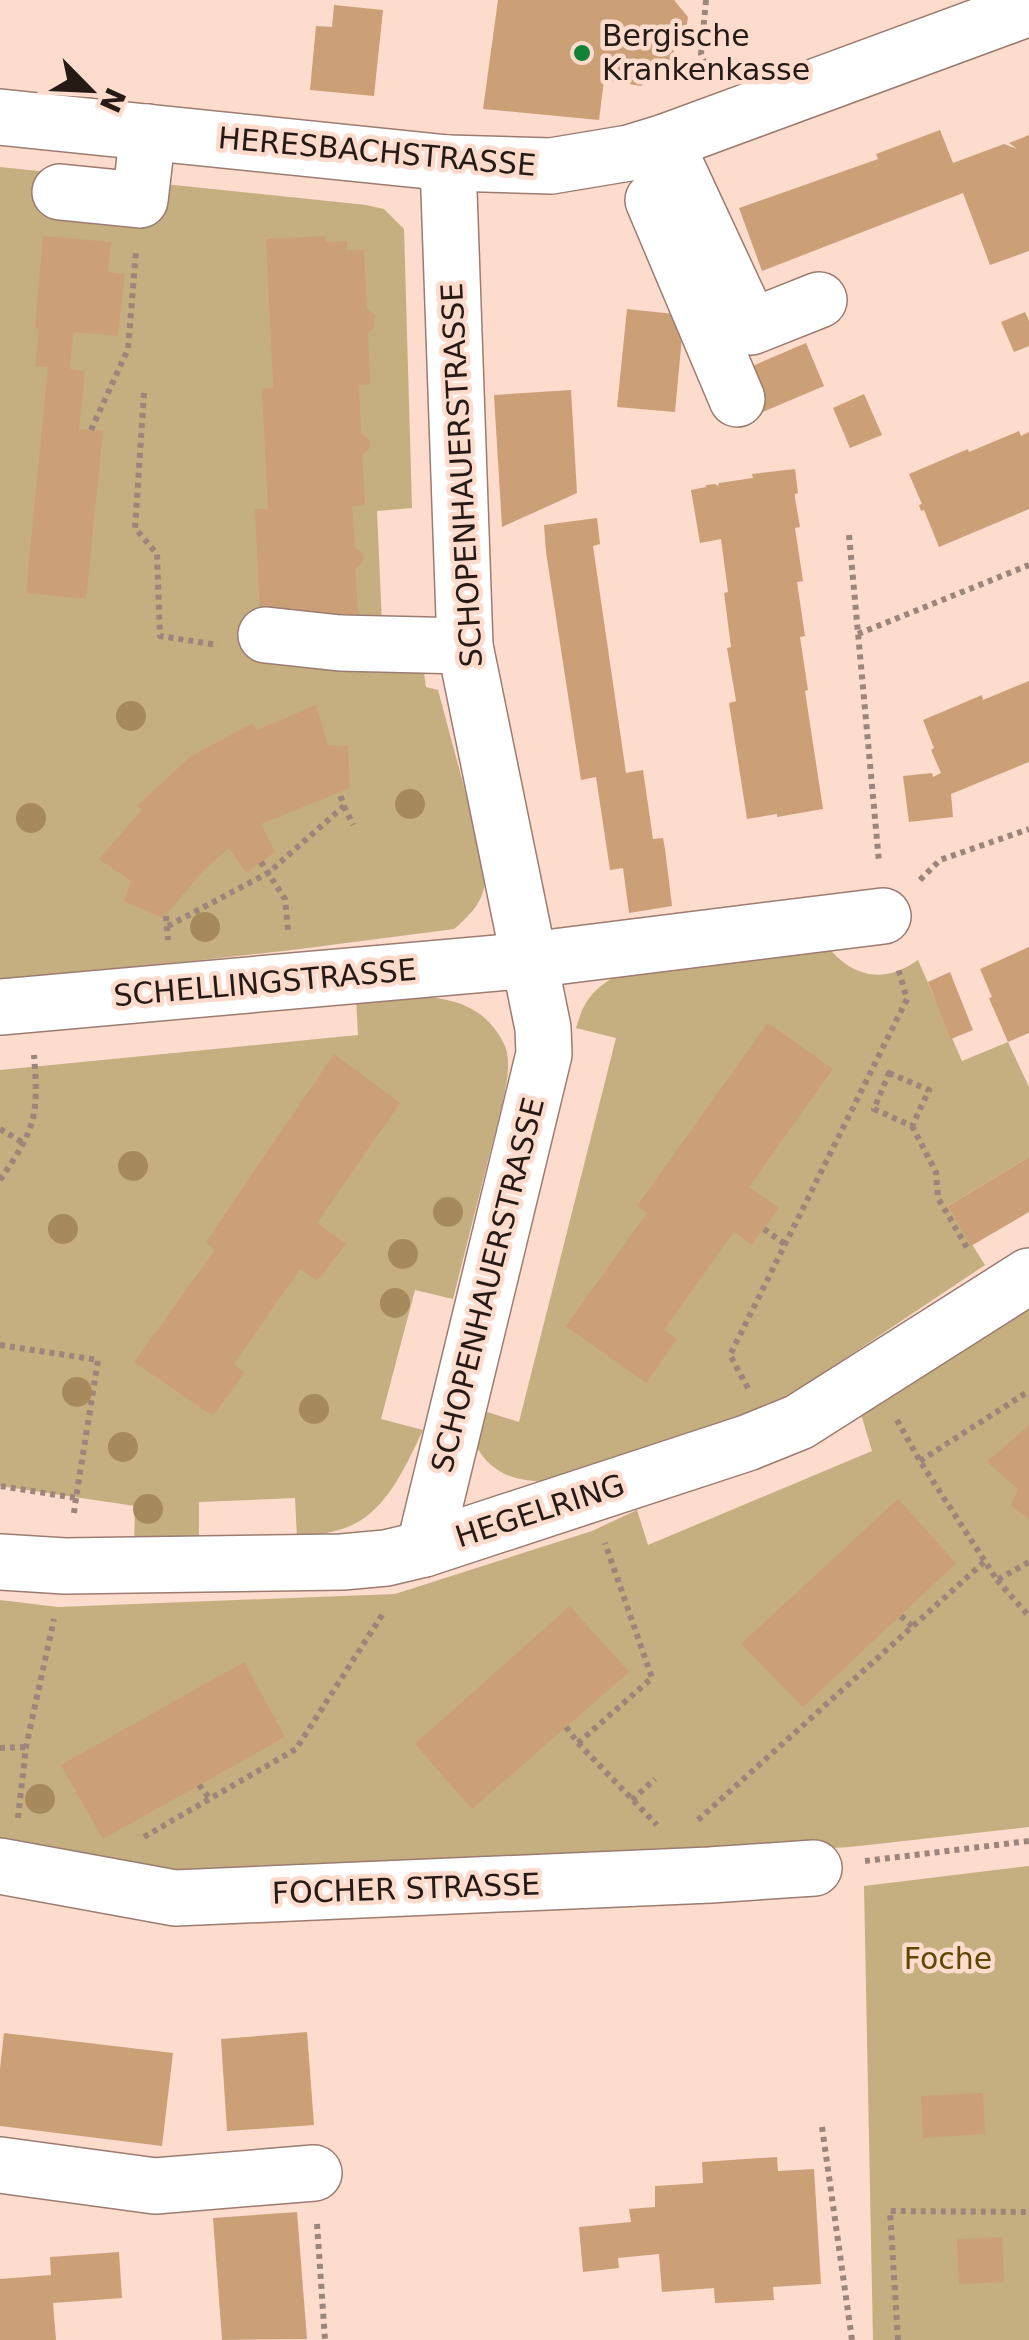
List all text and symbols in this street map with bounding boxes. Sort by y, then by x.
place label: Bergische Krankenkasse [602,18,810,87]
north arrow [40,40,140,140]
marker: Bergische Krankenkasse [571,42,593,64]
text: N [93,83,132,117]
street label: HERESBACHSTRASSE [217,120,537,183]
street label: SCHOPENHAUERSTRASSE [434,282,489,668]
street label: SCHELLINGSTRASSE [112,952,418,1013]
street label: SCHOPENHAUERSTRASSE [424,1094,551,1476]
street label: HEGELRING [451,1467,629,1554]
street label: FOCHER STRASSE [271,1866,541,1911]
park label: Foche [904,1941,992,1976]

